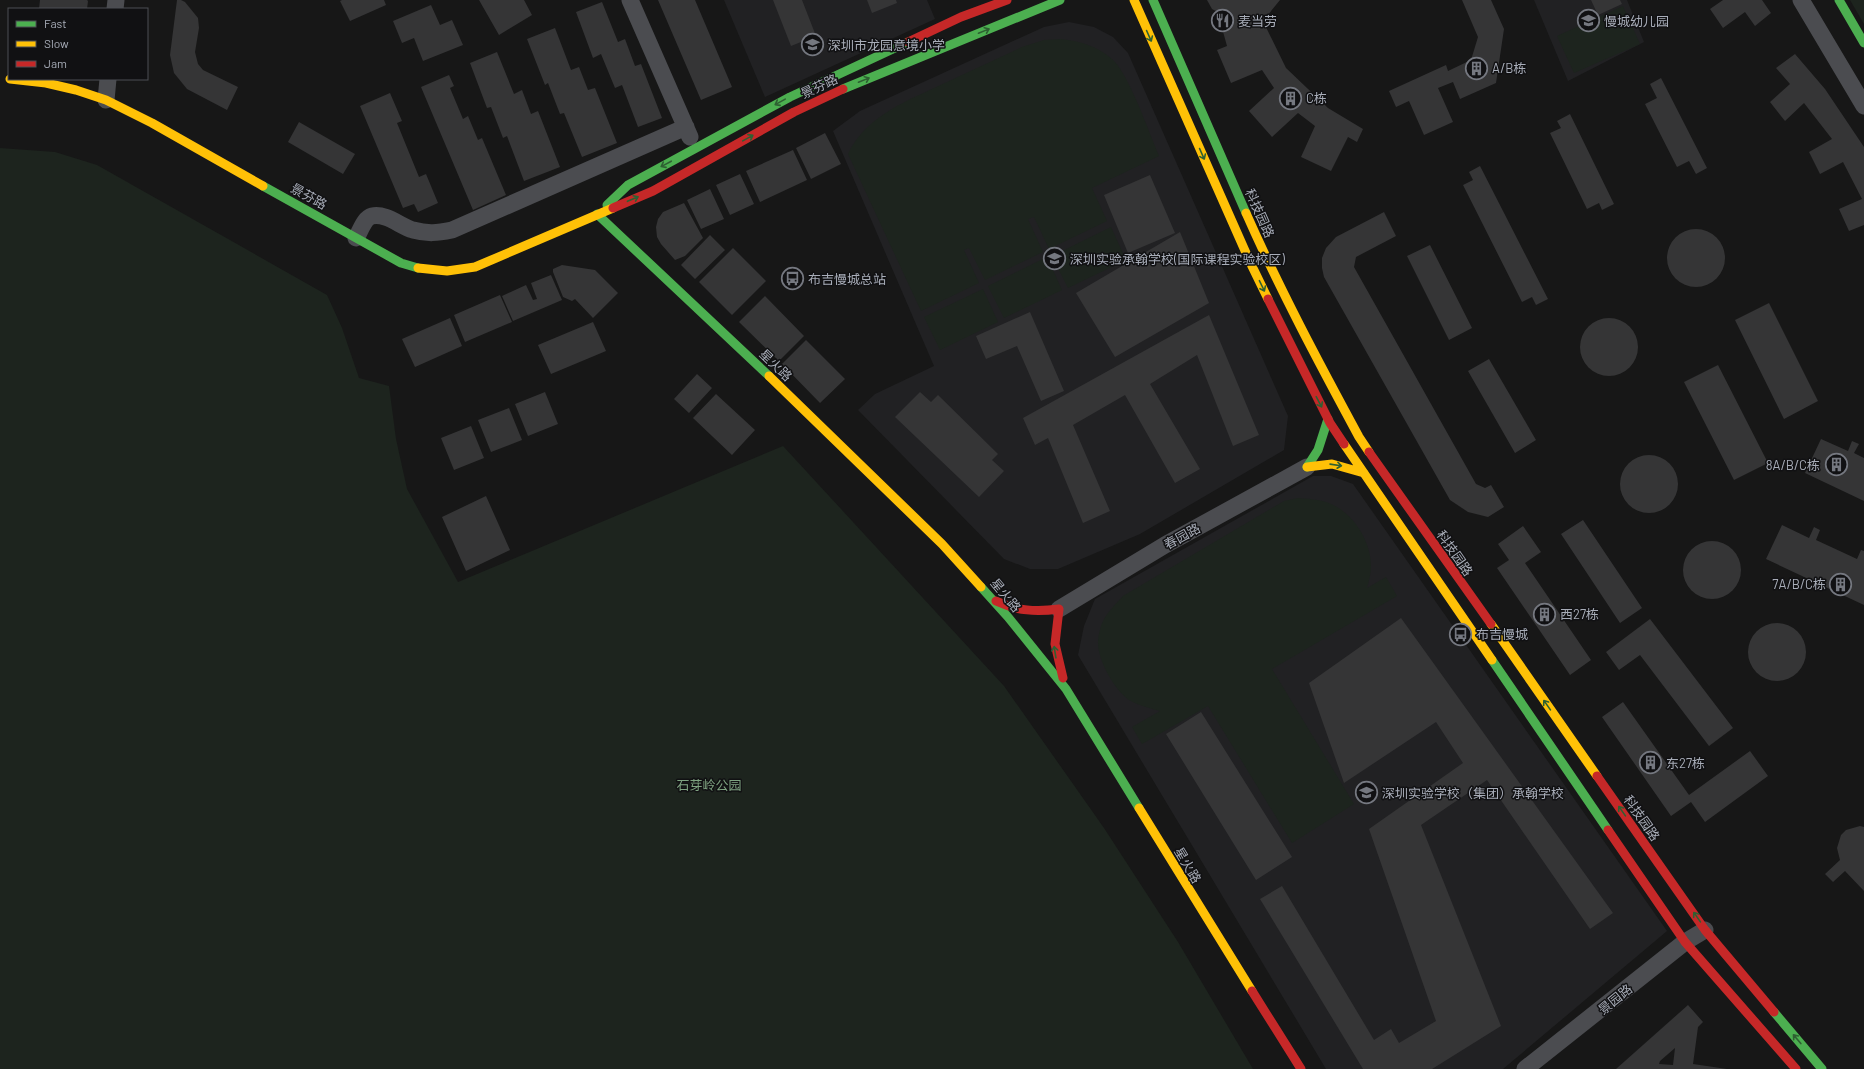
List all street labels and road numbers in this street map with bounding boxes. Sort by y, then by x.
street label: 景芬路 [798,71,840,101]
street label: 景芬路 [288,180,330,212]
street label: 科技园路 [1242,186,1278,240]
street label: 星火路 [756,346,796,384]
street label: 春园路 [1161,520,1203,552]
street label: 科技园路 [1434,527,1476,579]
street label: 星火路 [987,575,1025,615]
street label: 科技园路 [1621,792,1663,844]
street label: 星火路 [1171,844,1205,886]
street label: 景园路 [1595,981,1635,1017]

